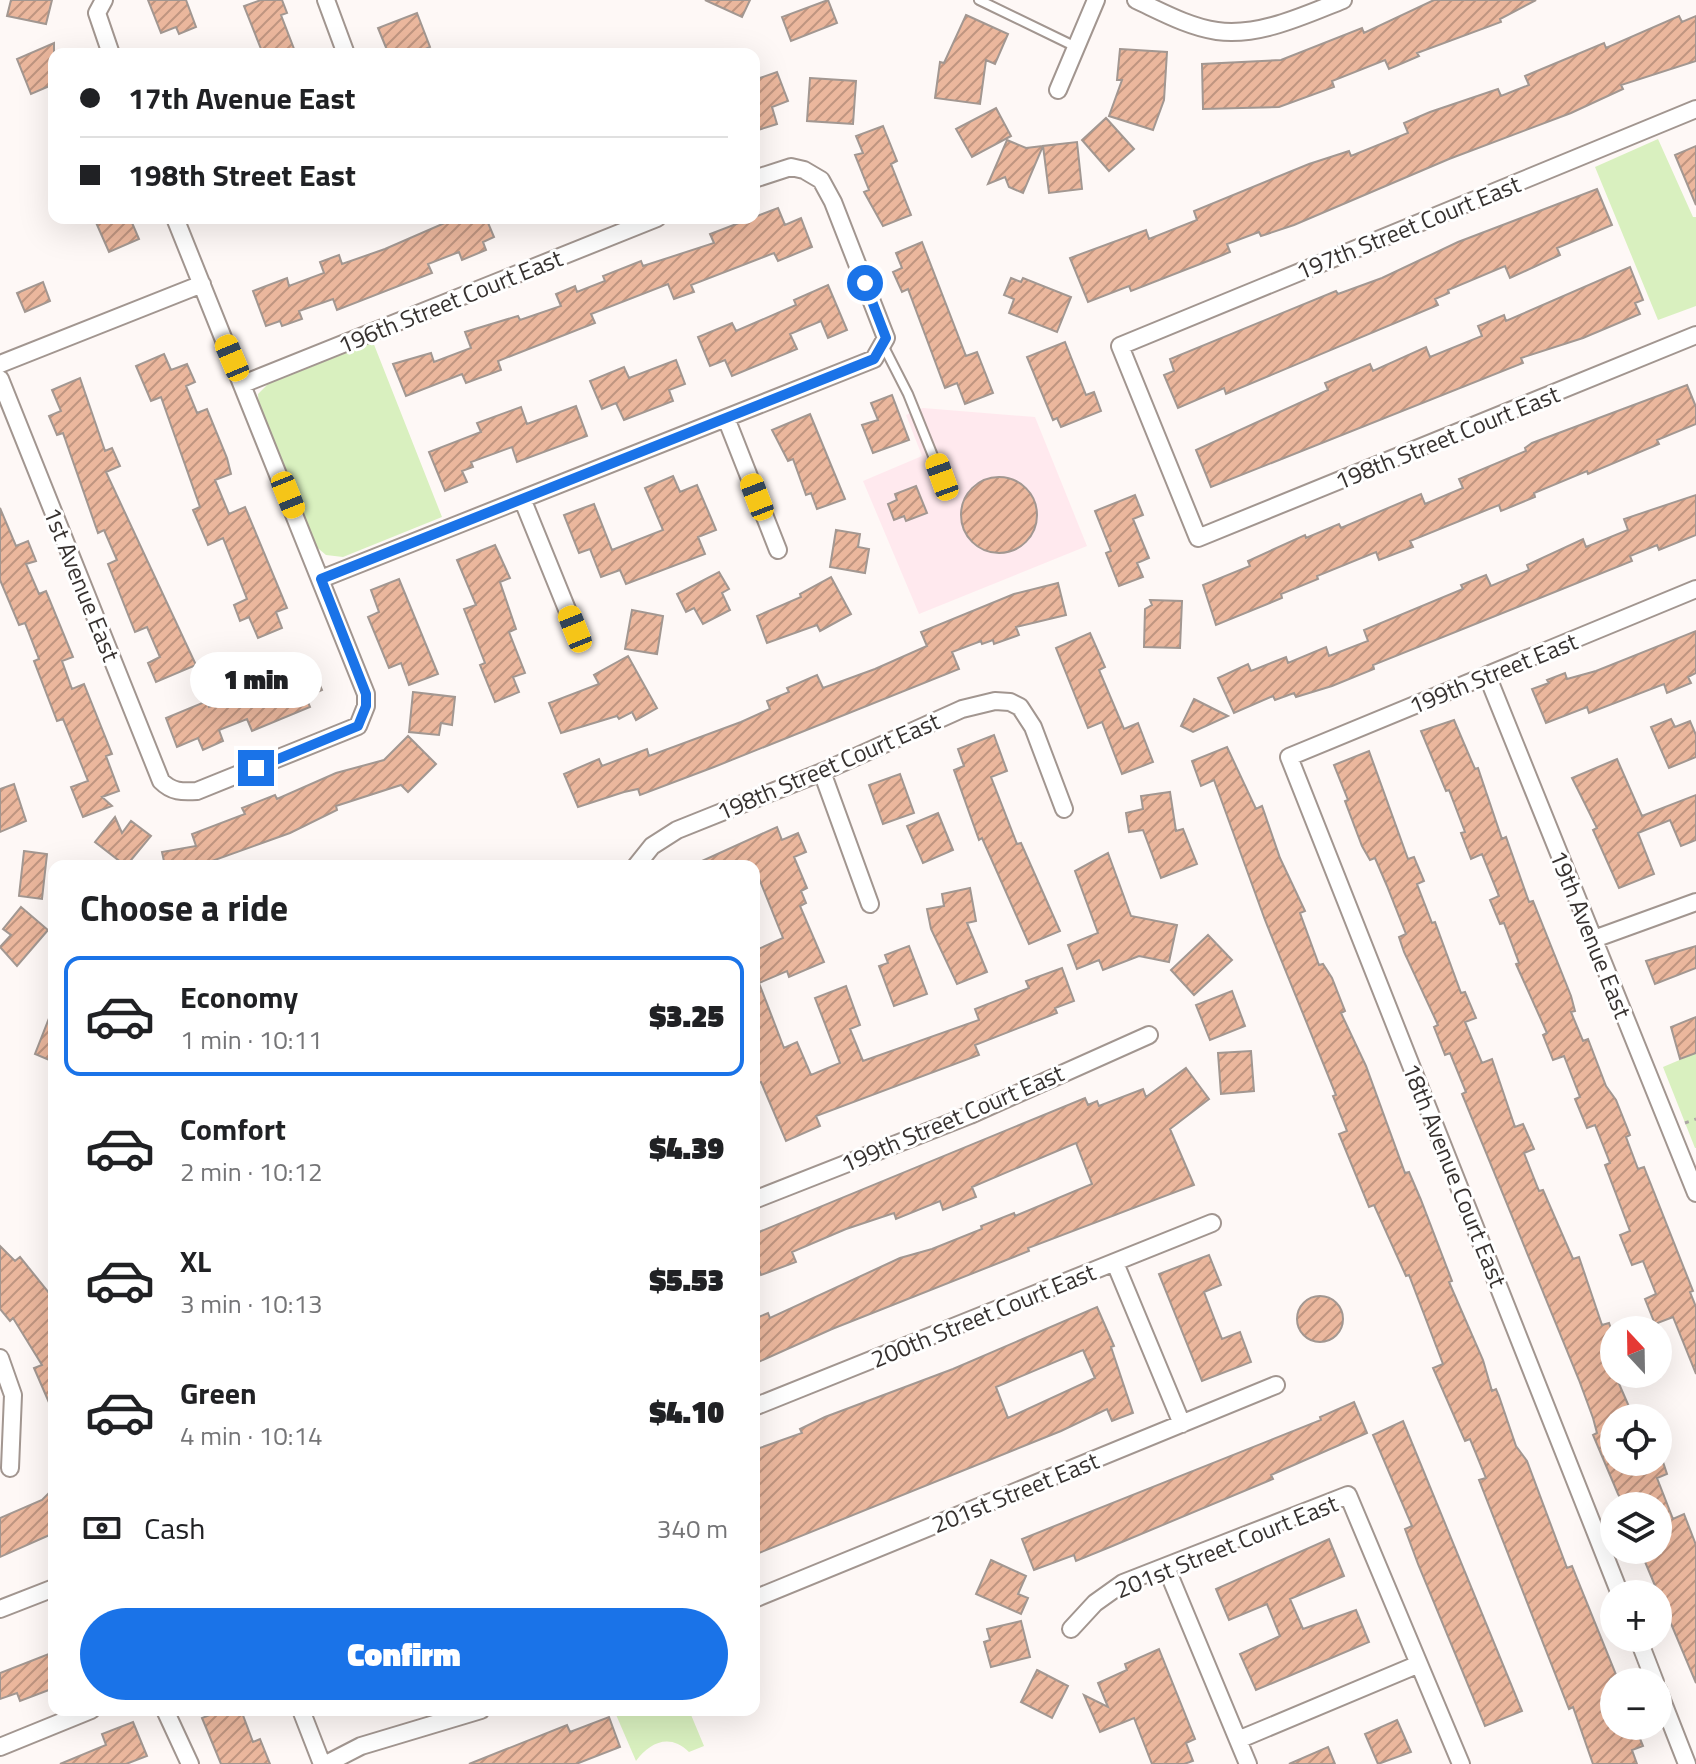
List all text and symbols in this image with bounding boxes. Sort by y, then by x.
text: 17th Avenue East [128,75,356,121]
text: 198th Street East [128,152,356,198]
street label: 197th Street Court East [1290,165,1526,288]
street label: 196th Street Court East [332,239,568,362]
route start [847,265,883,301]
car [212,331,252,385]
street label: 198th Street Court East [1329,375,1565,498]
car [923,450,961,504]
car [268,468,308,522]
car [737,470,777,524]
street label: 1st Avenue East [35,501,130,667]
car [555,602,595,656]
street label: 199th Street East [1403,623,1583,723]
callout: 1 min [190,652,322,708]
text: 1 min [224,660,288,699]
street label: 198th Street Court East [711,702,946,829]
route end [238,750,274,786]
street label: 19th Avenue East [1541,844,1641,1024]
text: Choose a ride [80,880,288,935]
text: Economy [180,974,298,1020]
icon: car [84,980,156,1052]
text: $3.25 [650,993,724,1039]
text: 1 min · 10:11 [180,1020,323,1059]
street label: 199th Street Court East [835,1054,1070,1181]
street label: 18th Avenue Court East [1394,1057,1517,1293]
text: Comfort [180,1106,286,1152]
icon: car [84,1112,156,1184]
text: $4.39 [650,1125,724,1171]
text: 2 min · 10:12 [180,1152,323,1191]
text: XL [180,1238,211,1284]
icon: car [84,1244,156,1316]
street label: 200th Street Court East [865,1253,1101,1376]
text: $5.53 [650,1257,724,1303]
text: 3 min · 10:13 [180,1284,323,1323]
north arrow [1600,1316,1672,1388]
map controls [1600,1316,1672,1740]
text: Green [180,1370,257,1416]
icon: car [84,1376,156,1448]
text: $4.10 [650,1389,724,1435]
button: locate [1600,1404,1672,1476]
text: 4 min · 10:14 [180,1416,323,1455]
street label: 201st Street East [926,1442,1104,1542]
street label: 201st Street Court East [1109,1485,1343,1607]
button: layers [1600,1492,1672,1564]
text: Cash [144,1505,205,1551]
icon: cash [80,1506,124,1550]
text: 340 m [657,1509,728,1548]
button: + [1600,1580,1672,1652]
button: Confirm [80,1608,728,1700]
button: − [1600,1668,1672,1740]

